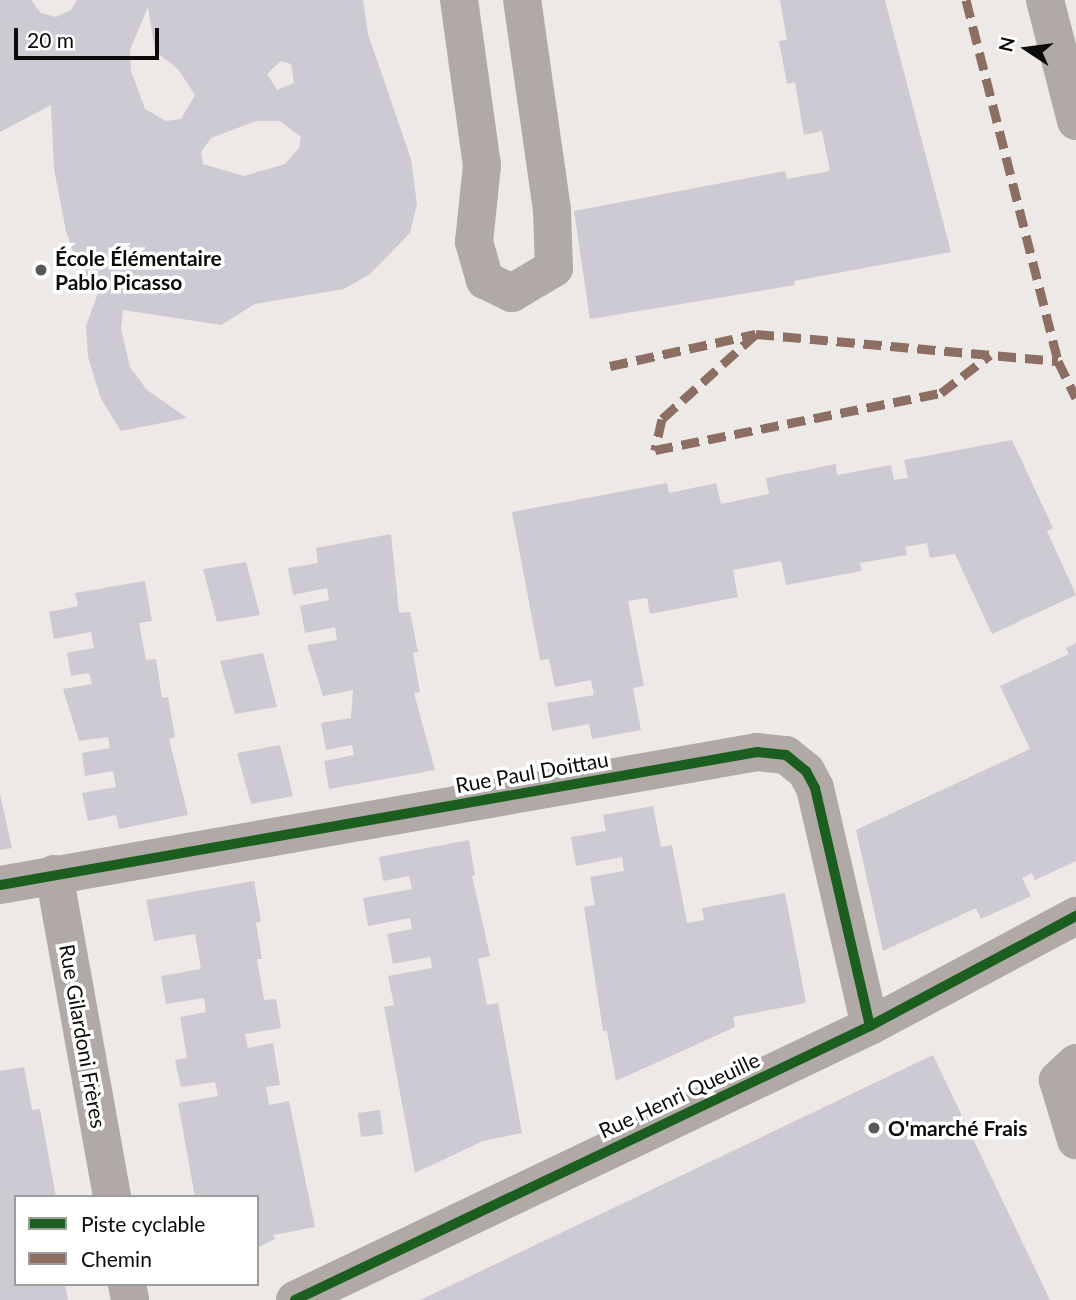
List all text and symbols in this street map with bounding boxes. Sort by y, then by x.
scale bar [18,14,163,58]
north arrow [992,14,1062,84]
text: 20 m [27,27,74,52]
text: N [993,34,1019,54]
place label: École Élémentaire Pablo Picasso [55,245,222,295]
marker: École Élémentaire Pablo Picasso [33,262,49,278]
street label: Rue Paul Doittau [454,746,610,798]
street label: Rue Gilardoni Frères [54,942,112,1130]
street label: Rue Henri Queuille [595,1047,763,1143]
place label: O'marché Frais [888,1115,1027,1141]
marker: O'marché Frais [866,1120,882,1136]
legend [14,1195,259,1286]
text: Piste cyclable [81,1211,205,1236]
text: Chemin [81,1246,152,1271]

